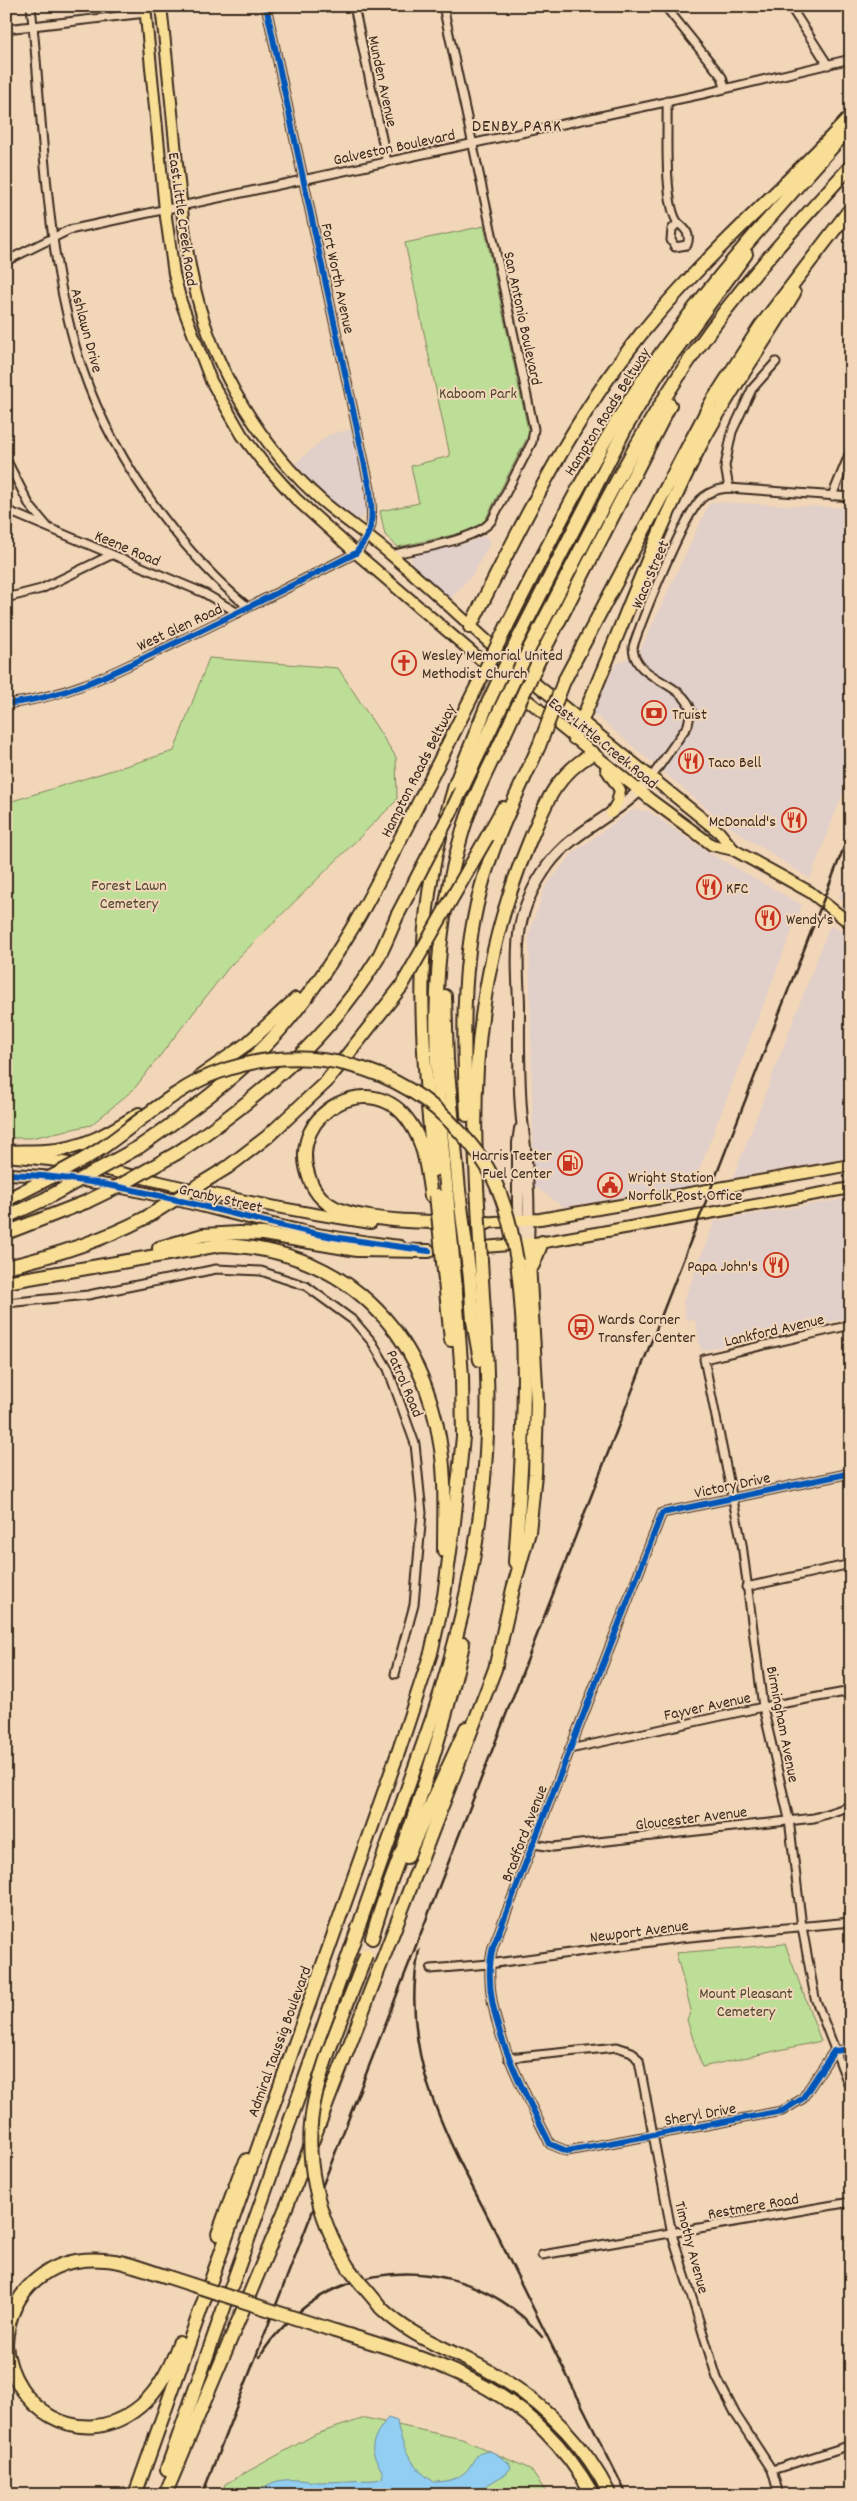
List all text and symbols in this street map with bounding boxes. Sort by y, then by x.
street label: Munden Avenue [361,34,402,129]
district label: DENBY PARK [472,115,562,140]
street label: Galveston Boulevard [331,124,458,173]
street label: East Little Creek Road [161,151,202,288]
street label: Fort Worth Avenue [314,221,360,336]
street label: San Antonio Boulevard [496,250,547,387]
street label: Ashlawn Drive [63,286,108,375]
street label: Hampton Roads Beltway [559,343,657,481]
park label: Kaboom Park [439,383,517,406]
street label: Keene Road [91,525,164,573]
street label: Waco Street [626,537,676,613]
street label: West Glen Road [133,598,227,658]
place label: Wesley Memorial United Methodist Church [422,645,563,686]
church icon: Wesley Memorial United Methodist Church [391,650,417,676]
street label: East Little Creek Road [543,693,662,795]
street label: Hampton Roads Beltway [376,700,463,842]
bank icon: Truist [641,700,667,726]
place label: Truist [672,704,707,727]
restaurant icon: Taco Bell [678,748,704,774]
place label: Taco Bell [708,752,762,775]
restaurant icon: McDonald's [781,807,807,833]
place label: McDonald's [709,811,776,834]
restaurant icon: KFC [696,874,722,900]
park label: Forest Lawn Cemetery [91,875,167,916]
place label: KFC [726,878,749,901]
restaurant icon: Wendy's [755,905,781,931]
place label: Wendy's [786,909,834,932]
place label: Harris Teeter Fuel Center [472,1145,552,1186]
fuel station icon: Harris Teeter Fuel Center [557,1150,583,1176]
place label: Wright Station Norfolk Post Office [628,1167,742,1208]
public building icon: Wright Station Norfolk Post Office [597,1172,623,1198]
street label: Granby Street [177,1179,264,1220]
restaurant icon: Papa John's [763,1252,789,1278]
place label: Papa John's [687,1256,758,1279]
place label: Wards Corner Transfer Center [598,1309,696,1350]
street label: Lankford Avenue [722,1309,827,1354]
bus stop icon: Wards Corner Transfer Center [568,1314,594,1340]
street label: Patrol Road [379,1347,428,1421]
street label: Victory Drive [692,1467,773,1506]
street label: Birmingham Avenue [759,1664,804,1785]
street label: Fayver Avenue [662,1687,753,1728]
street label: Bradford Avenue [496,1782,554,1886]
street label: Gloucester Avenue [634,1801,749,1838]
street label: Newport Avenue [589,1915,690,1950]
street label: Admiral Taussig Boulevard [242,1963,318,2121]
park label: Mount Pleasant Cemetery [699,1983,793,2024]
street label: Sheryl Drive [663,2098,738,2133]
street label: Restmere Road [706,2188,801,2227]
street label: Timothy Avenue [667,2199,714,2296]

